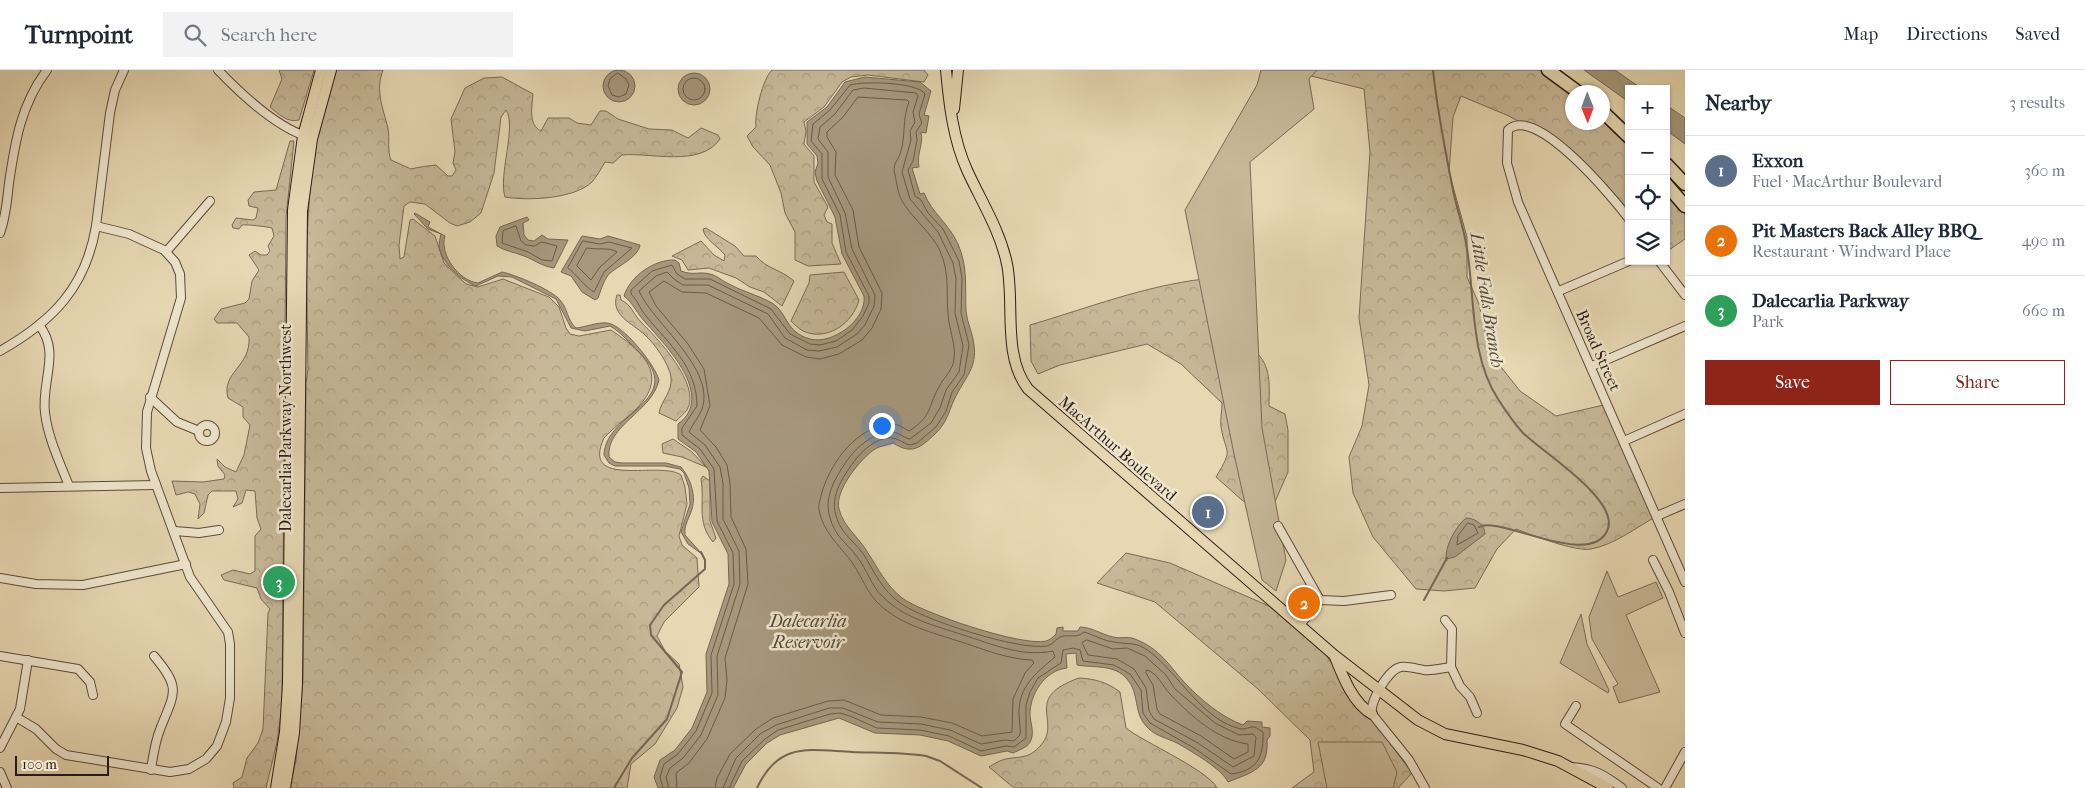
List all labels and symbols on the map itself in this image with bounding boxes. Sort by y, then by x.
north arrow [1565,85,1610,130]
water label: Little Falls Branch [1465,229,1508,369]
street label: Broad Street [1572,307,1625,394]
street label: Dalecarlia Parkway Northwest [276,324,295,532]
street label: MacArthur Boulevard [1055,392,1181,505]
your location [869,413,895,439]
pin: 1 [1192,493,1224,531]
pin: 3 [263,563,295,601]
pin: 2 [1288,584,1320,622]
water label: Dalecarlia Reservoir [768,611,847,653]
scale bar [15,753,109,776]

